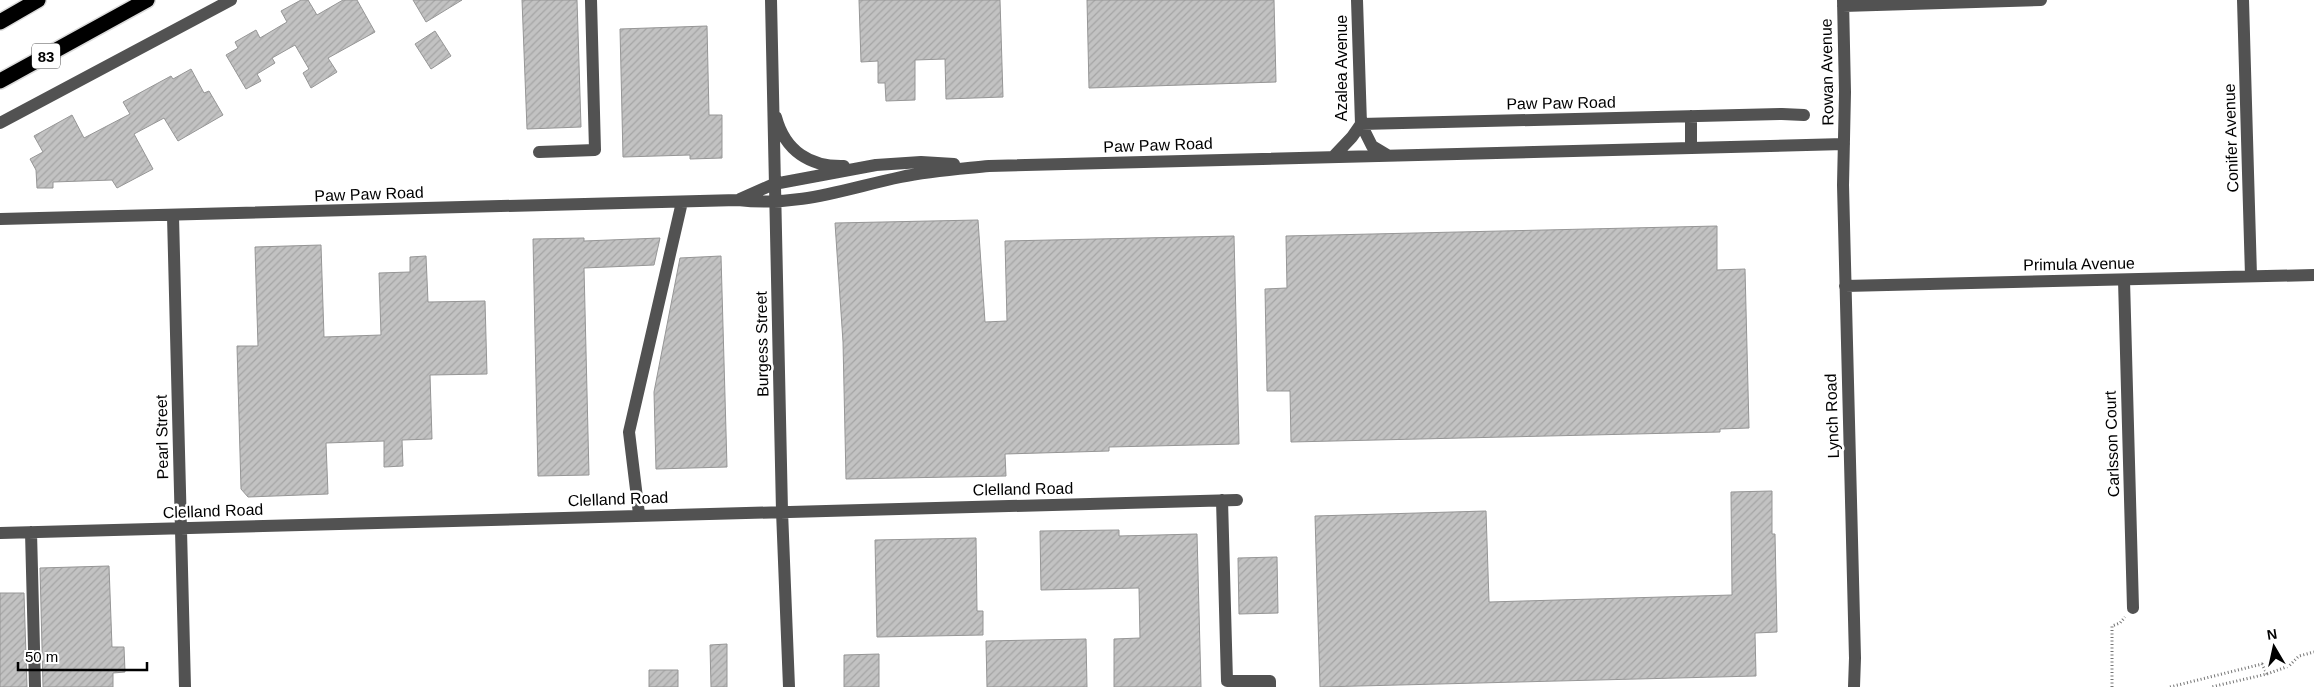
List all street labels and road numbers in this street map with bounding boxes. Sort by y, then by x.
street label: Azalea Avenue [1333,15,1350,121]
street label: Rowan Avenue [1818,18,1836,126]
road number: 83 [32,44,60,68]
street label: Conifer Avenue [2221,83,2241,193]
street label: Paw Paw Road [1506,94,1616,112]
street label: Paw Paw Road [1103,135,1213,155]
street label: Paw Paw Road [314,184,424,204]
street label: Primula Avenue [2023,255,2135,273]
street label: Burgess Street [753,290,771,397]
street label: Lynch Road [1822,373,1842,459]
street label: Carlsson Court [2102,390,2122,498]
street label: Pearl Street [153,394,171,479]
street label: Clelland Road [973,480,1073,498]
street label: Clelland Road [567,489,669,509]
street label: Clelland Road [162,501,264,521]

